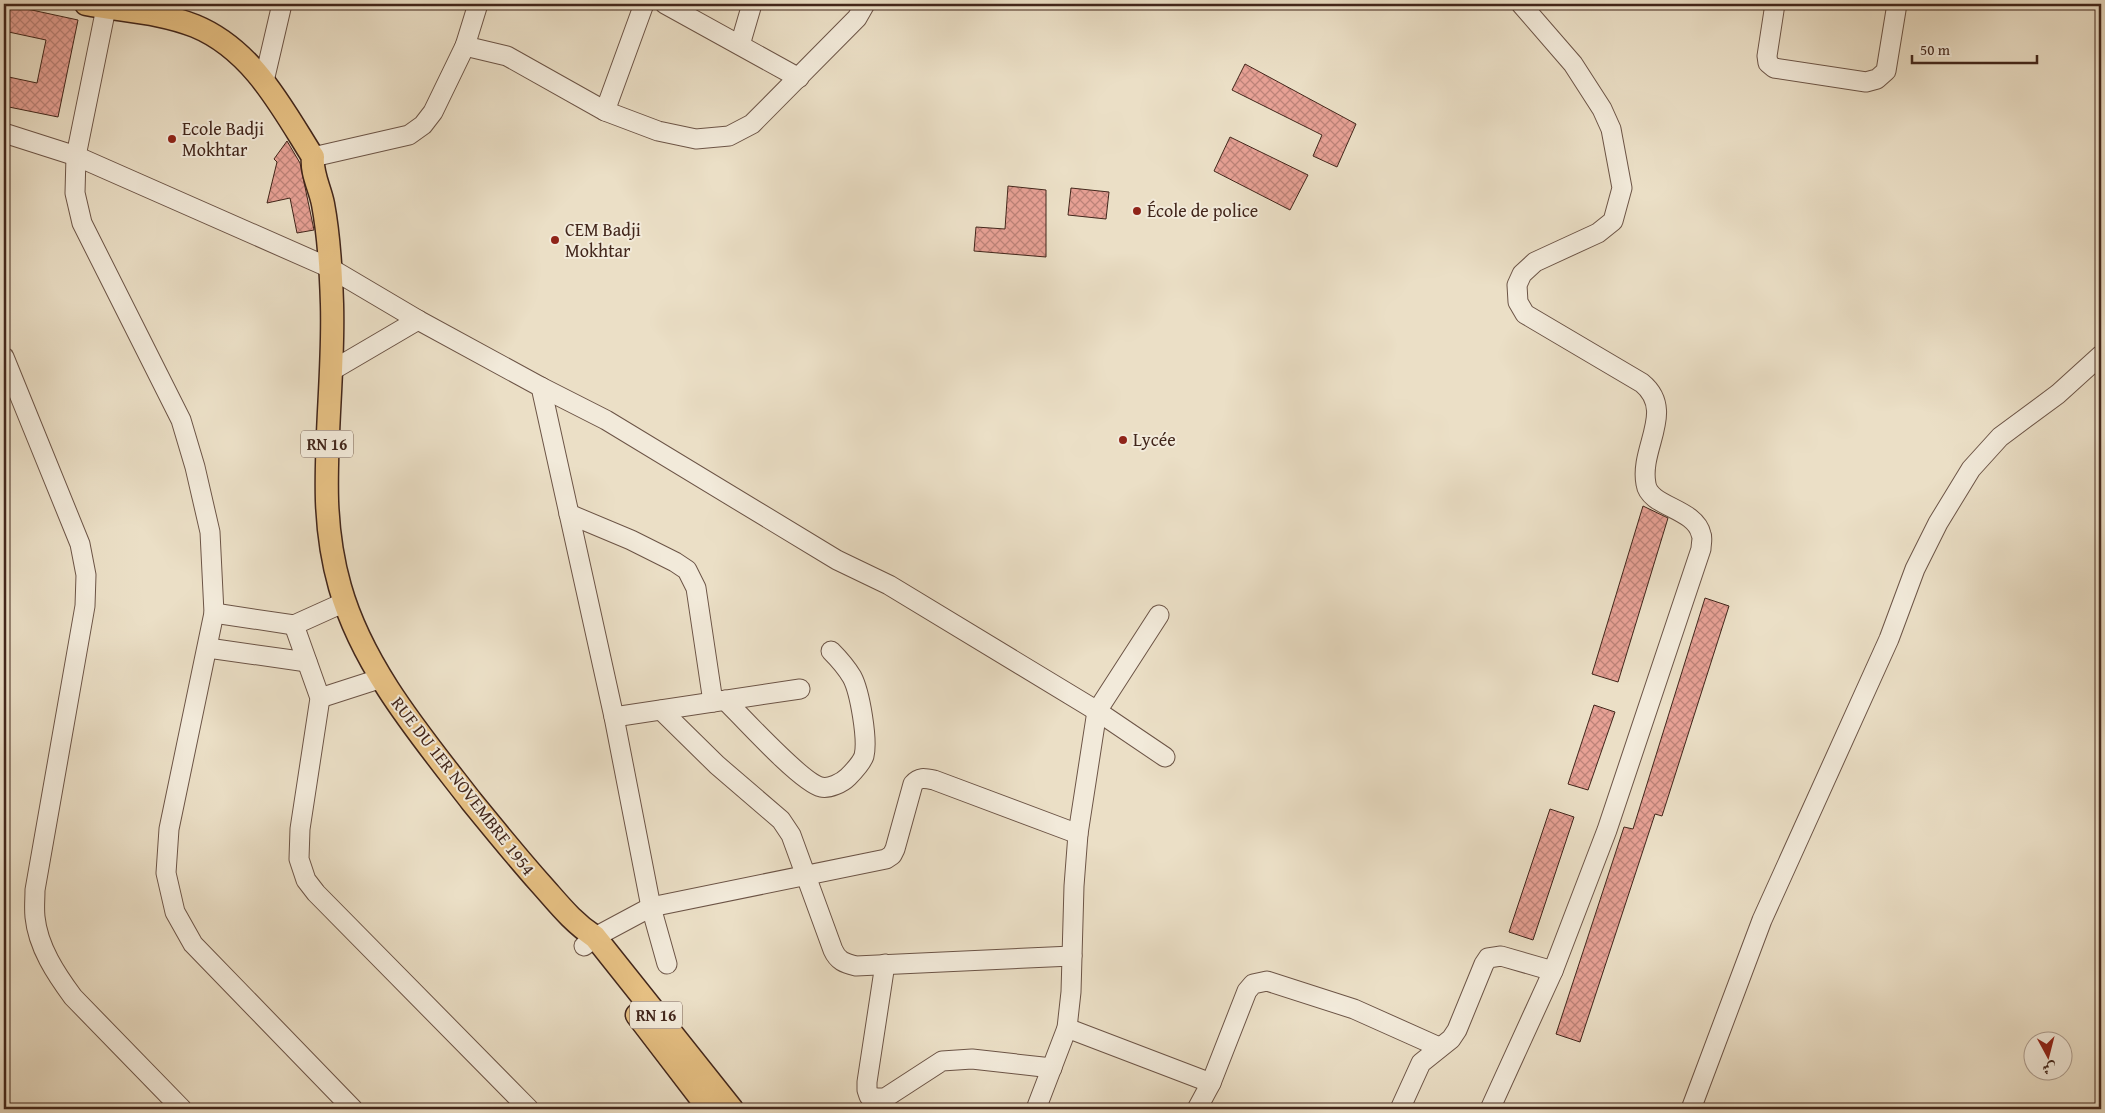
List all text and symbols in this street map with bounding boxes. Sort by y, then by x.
scale bar [1912,32,2038,64]
text: 50 m [1920,39,1951,60]
place label: Ecole Badji Mokhtar [182,115,264,163]
marker: Ecole Badji Mokhtar [166,133,178,145]
place label: École de police [1147,197,1258,224]
marker: École de police [1131,205,1143,217]
place label: CEM Badji Mokhtar [565,216,641,264]
marker: CEM Badji Mokhtar [549,234,561,246]
place label: Lycée [1133,426,1176,453]
road number: RN 16 [301,430,353,458]
marker: Lycée [1117,434,1129,446]
street label: RUE DU 1ER NOVEMBRE 1954 [385,691,542,881]
road number: RN 16 [630,1002,682,1028]
north arrow [2022,1030,2072,1080]
text: ش [2041,1058,2058,1080]

